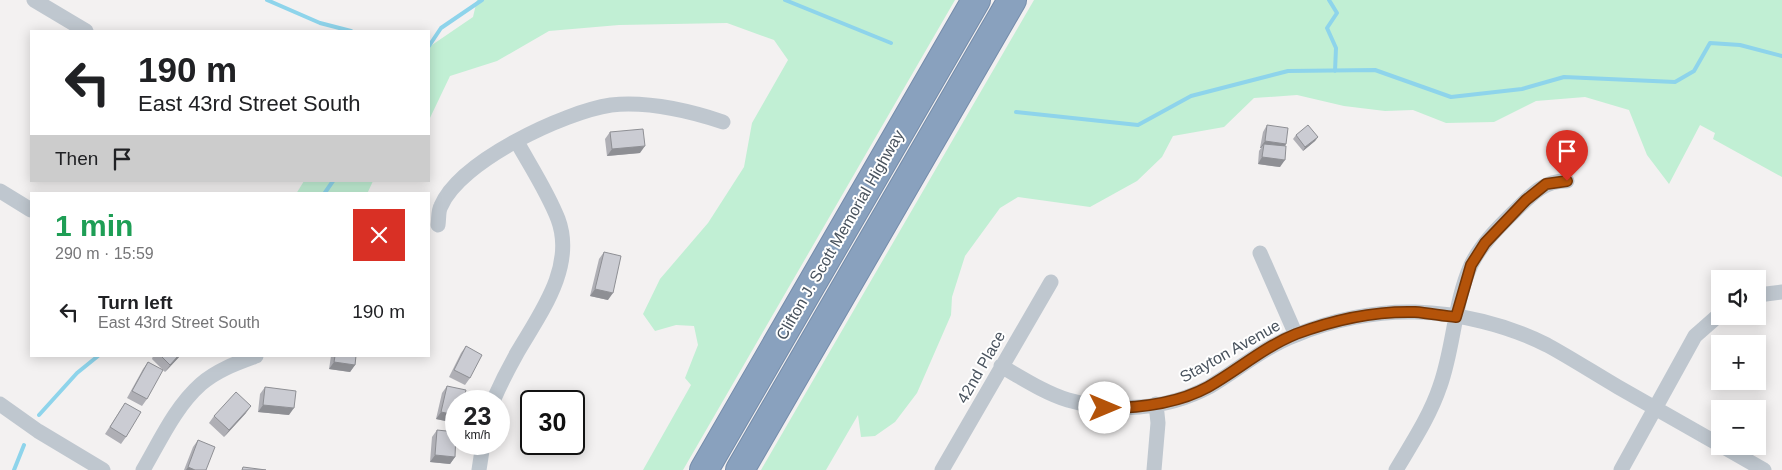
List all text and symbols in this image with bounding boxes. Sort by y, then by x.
icon: left [55,50,120,115]
text: 190 m [138,50,237,89]
text: East 43rd Street South [138,91,361,116]
street label: Clifton J. Scott Memorial Highway [773,127,907,343]
pin [1546,130,1588,181]
icon: arrive [1553,137,1581,165]
icon: arrive [108,145,136,173]
text: Then [55,148,98,169]
text: 1 min [55,209,133,242]
button: close [353,209,405,261]
text: 290 m · 15:59 [55,245,154,262]
map controls [1711,270,1766,455]
button: sound [1711,270,1766,325]
text: Turn left [98,292,173,313]
icon: left [55,298,83,326]
text: 190 m [352,301,405,322]
text: East 43rd Street South [98,314,260,331]
street label: Stayton Avenue [1177,316,1283,386]
street label: 42nd Place [954,328,1008,406]
button: + [1711,335,1766,390]
position arrow [1078,381,1130,433]
speed limit sign: 30 [520,390,585,455]
button: − [1711,400,1766,455]
text: 23 [464,402,491,430]
text: km/h [464,428,491,442]

